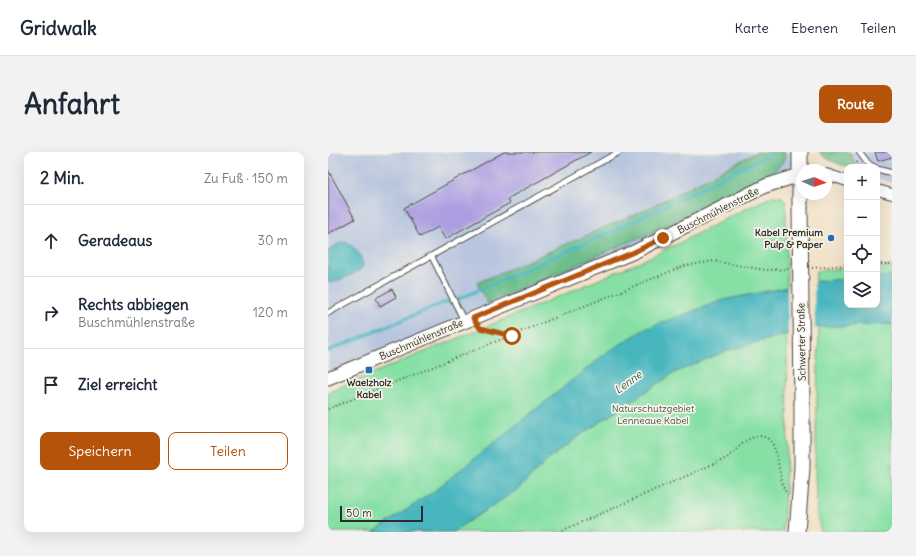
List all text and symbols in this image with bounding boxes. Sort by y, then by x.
text: Gridwalk [20,16,97,40]
text: Karte [735,19,769,37]
text: Ebenen [791,19,838,37]
text: Teilen [860,19,896,37]
button: Route [819,85,892,123]
text: Anfahrt [24,86,120,122]
north arrow [796,164,832,200]
map controls [844,164,880,308]
button: + [844,164,880,200]
text: 2 Min. [40,167,84,189]
text: Zu Fuß · 150 m [204,170,288,187]
street label: Buschmühlenstraße [675,184,761,237]
button: − [844,200,880,236]
place label: Kabel Premium Pulp & Paper [755,226,824,251]
route end [654,229,672,247]
icon: ahead [40,230,62,252]
text: Geradeaus [78,231,152,250]
text: 30 m [258,232,288,249]
marker: Kabel Premium Pulp & Paper [826,233,836,243]
button: locate [844,236,880,272]
button: layers [844,272,880,308]
text: Rechts abbiegen [78,295,189,314]
icon: right [40,302,62,324]
street label: Schwerter Straße [794,303,809,381]
text: 120 m [253,304,288,321]
text: Buschmühlenstraße [78,314,195,331]
street label: Buschmühlenstraße [377,316,465,363]
route start [503,327,521,345]
marker: Waelzholz Kabel [364,365,374,375]
water label: Lenne [612,367,645,397]
icon: arrive [40,374,62,396]
text: Ziel erreicht [78,375,157,394]
place label: Waelzholz Kabel [346,376,392,401]
park label: Naturschutzgebiet Lenneaue Kabel [612,402,695,427]
button: Speichern [40,432,160,470]
button: Teilen [168,432,288,470]
scale bar [340,504,423,523]
text: 50 m [346,506,372,520]

